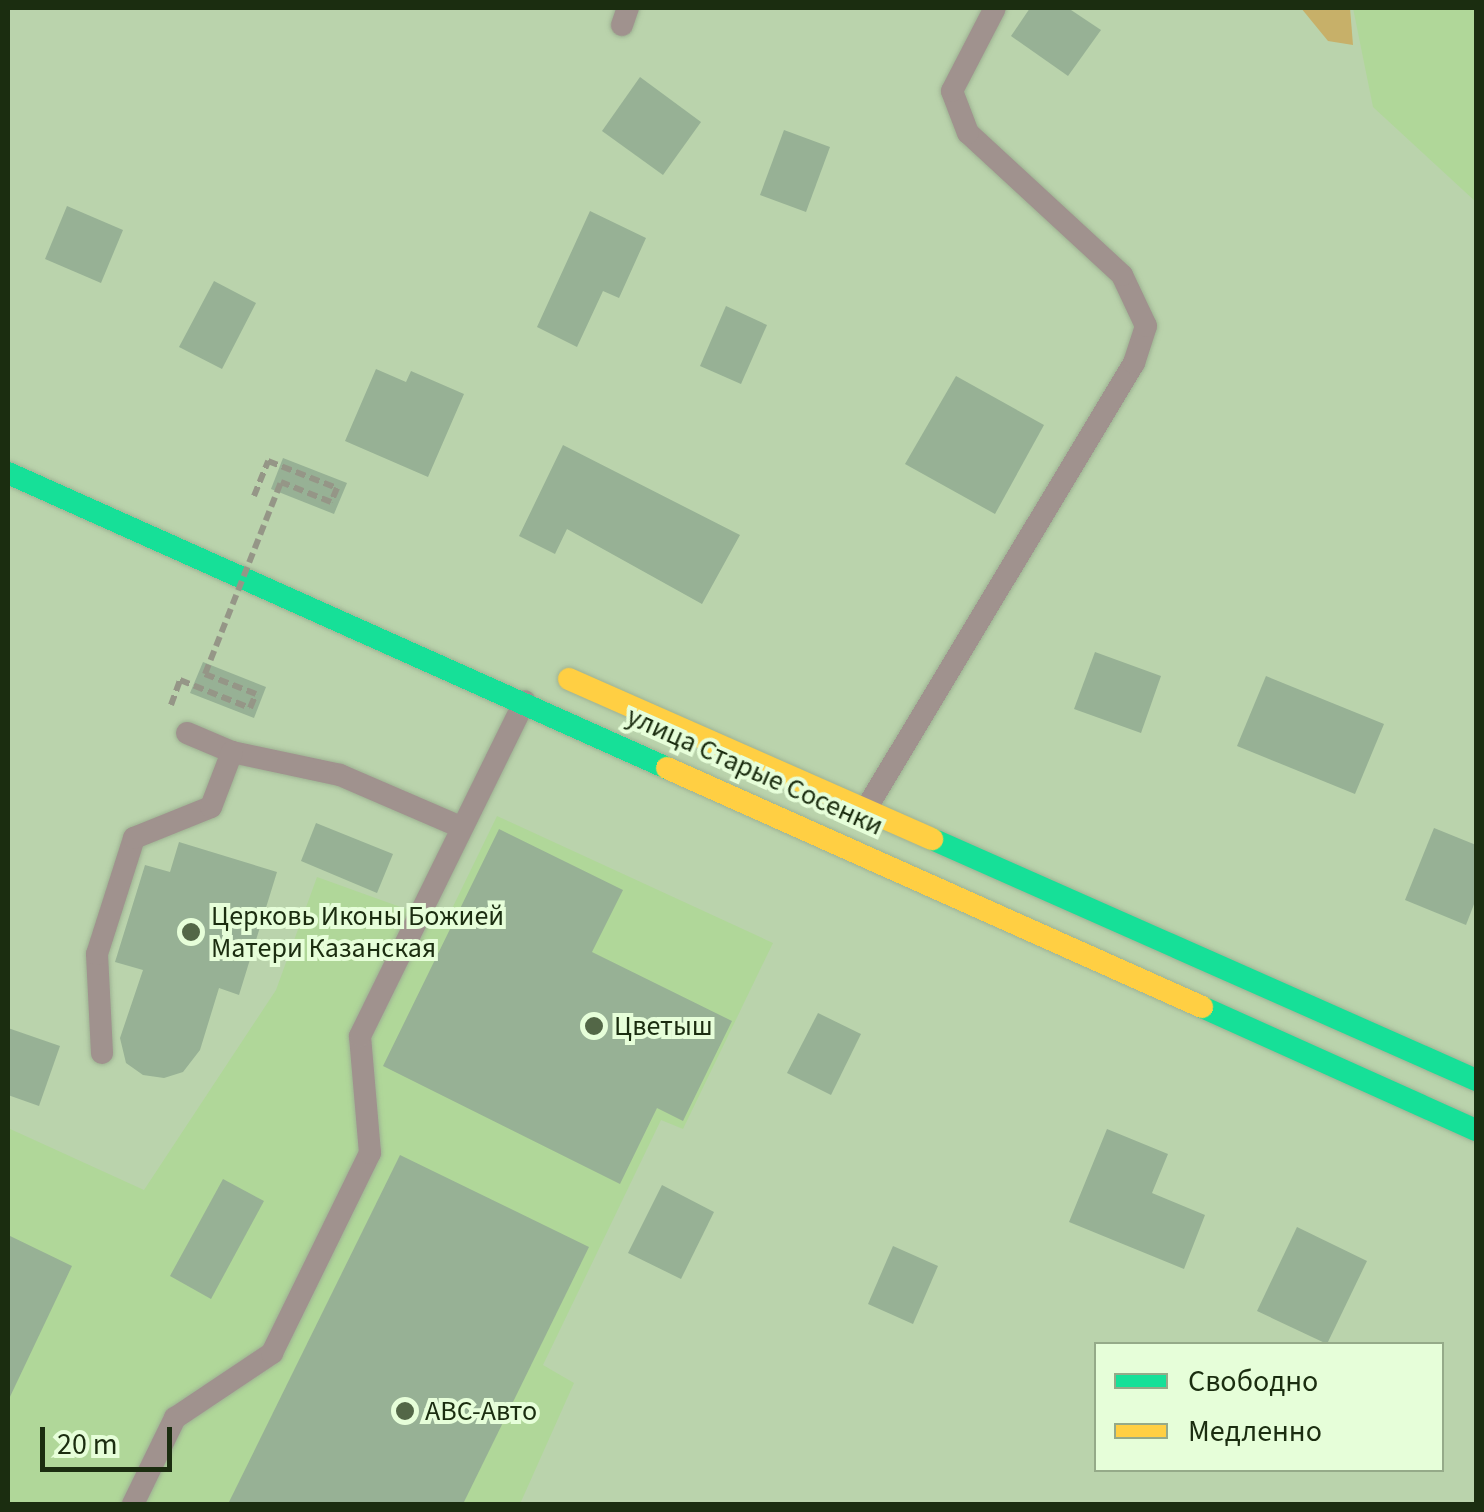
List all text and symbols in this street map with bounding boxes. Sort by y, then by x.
street label: улица Старые Сосенки [622,699,888,843]
place label: Церковь Иконы Божией Матери Казанская [211,899,504,965]
marker: Церковь Иконы Божией Матери Казанская [180,921,202,943]
place label: Цветыш [614,1009,713,1043]
marker: Цветыш [583,1015,605,1037]
legend [1094,1342,1444,1472]
text: Свободно [1188,1360,1318,1403]
place label: АВС-Авто [425,1394,537,1428]
marker: АВС-Авто [394,1400,416,1422]
scale bar [45,1407,178,1469]
text: Медленно [1188,1410,1322,1453]
text: 20 m [57,1423,118,1466]

